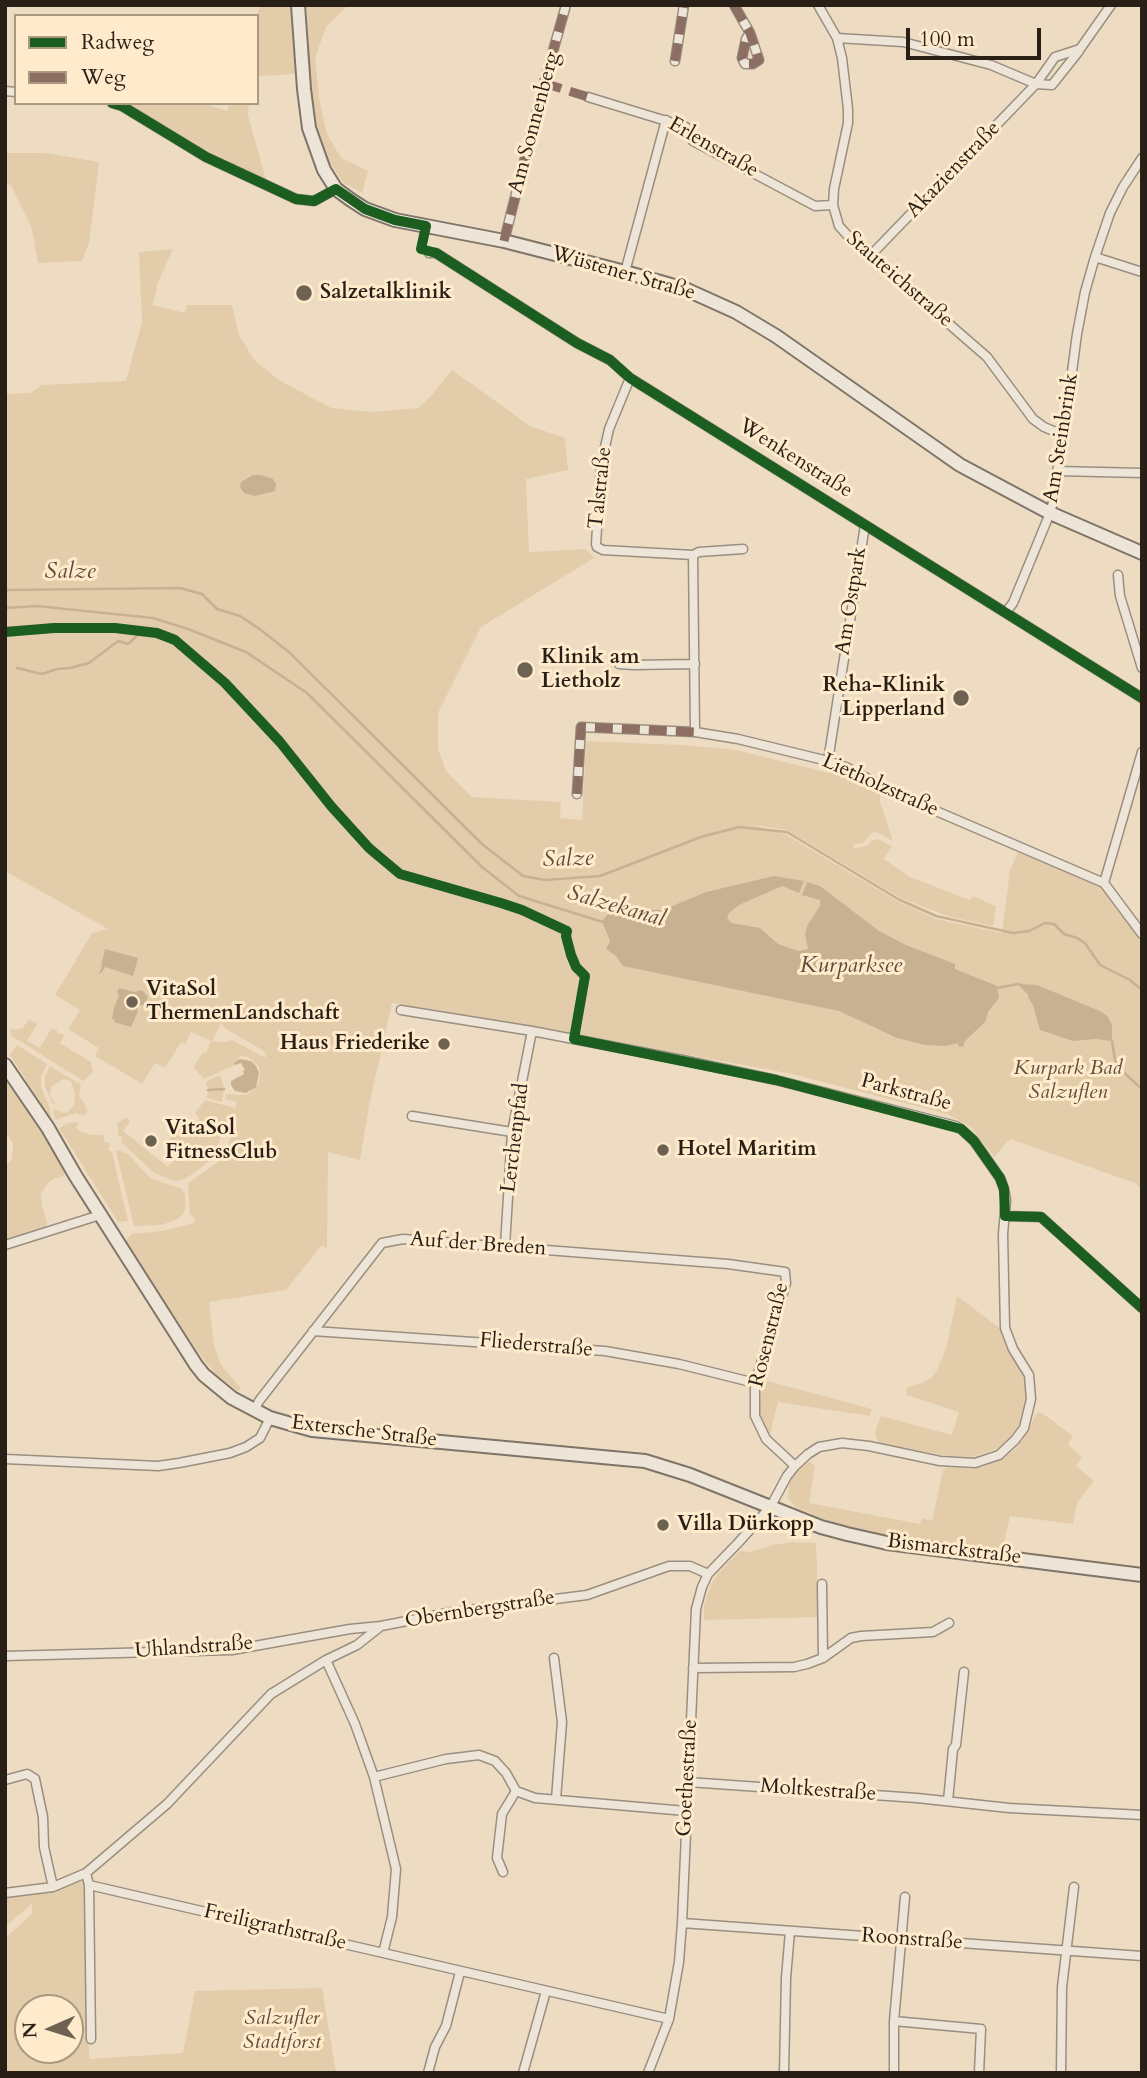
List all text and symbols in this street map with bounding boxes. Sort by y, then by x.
legend [14,14,259,105]
scale bar [909,14,1044,58]
text: 100 m [919,25,975,54]
text: Radweg [81,28,154,57]
street label: Am Sonnenberg [504,49,566,197]
text: Weg [81,63,126,92]
street label: Erlenstraße [663,112,763,184]
street label: Akazienstraße [902,116,1006,224]
street label: Stauteichstraße [840,227,958,333]
street label: Wüstener Straße [548,241,698,307]
place label: Salzetalklinik [320,280,452,306]
marker: Salzetalklinik [294,283,314,303]
street label: Am Steinbrink [1039,371,1085,505]
street label: Wenkenstraße [733,414,857,504]
street label: Talstraße [584,446,618,530]
street label: Am Ostpark [831,545,873,657]
water label: Salze [45,559,95,587]
place label: Klinik am Lietholz [541,645,639,695]
marker: Klinik am Lietholz [515,660,535,680]
place label: Reha-Klinik Lipperland [823,673,945,723]
marker: Reha-Klinik Lipperland [951,688,971,708]
street label: Lietholzstraße [818,749,942,823]
water label: Salze [542,845,594,875]
water label: Salzekanal [564,880,668,934]
water label: Kurparksee [800,953,902,981]
place label: VitaSol ThermenLandschaft [146,977,339,1027]
marker: VitaSol ThermenLandschaft [124,994,140,1010]
place label: Haus Friederike [280,1031,430,1057]
marker: Haus Friederike [436,1036,452,1052]
park label: Kurpark Bad Salzuflen [1014,1056,1122,1106]
street label: Parkstraße [858,1069,954,1117]
street label: Lerchenpfad [497,1082,535,1194]
place label: VitaSol FitnessClub [165,1116,277,1166]
marker: VitaSol FitnessClub [143,1133,159,1149]
place label: Hotel Maritim [677,1137,817,1163]
marker: Hotel Maritim [655,1142,671,1158]
street label: Auf der Breden [409,1228,547,1262]
street label: Rosenstraße [745,1280,795,1390]
street label: Fliederstraße [478,1328,594,1364]
street label: Extersche Straße [290,1411,438,1453]
place label: Villa Dürkopp [677,1512,814,1538]
marker: Villa Dürkopp [655,1517,671,1533]
street label: Bismarckstraße [885,1529,1023,1571]
street label: Obernbergstraße [403,1586,557,1634]
street label: Uhlandstraße [134,1631,254,1665]
street label: Goethestraße [672,1719,704,1837]
street label: Moltkestraße [759,1774,877,1808]
street label: Freiligrathstraße [201,1899,349,1957]
street label: Roonstraße [860,1924,964,1956]
north arrow [14,1994,84,2064]
park label: Salzufler Stadtforst [243,2006,321,2056]
text: N [17,2021,43,2039]

